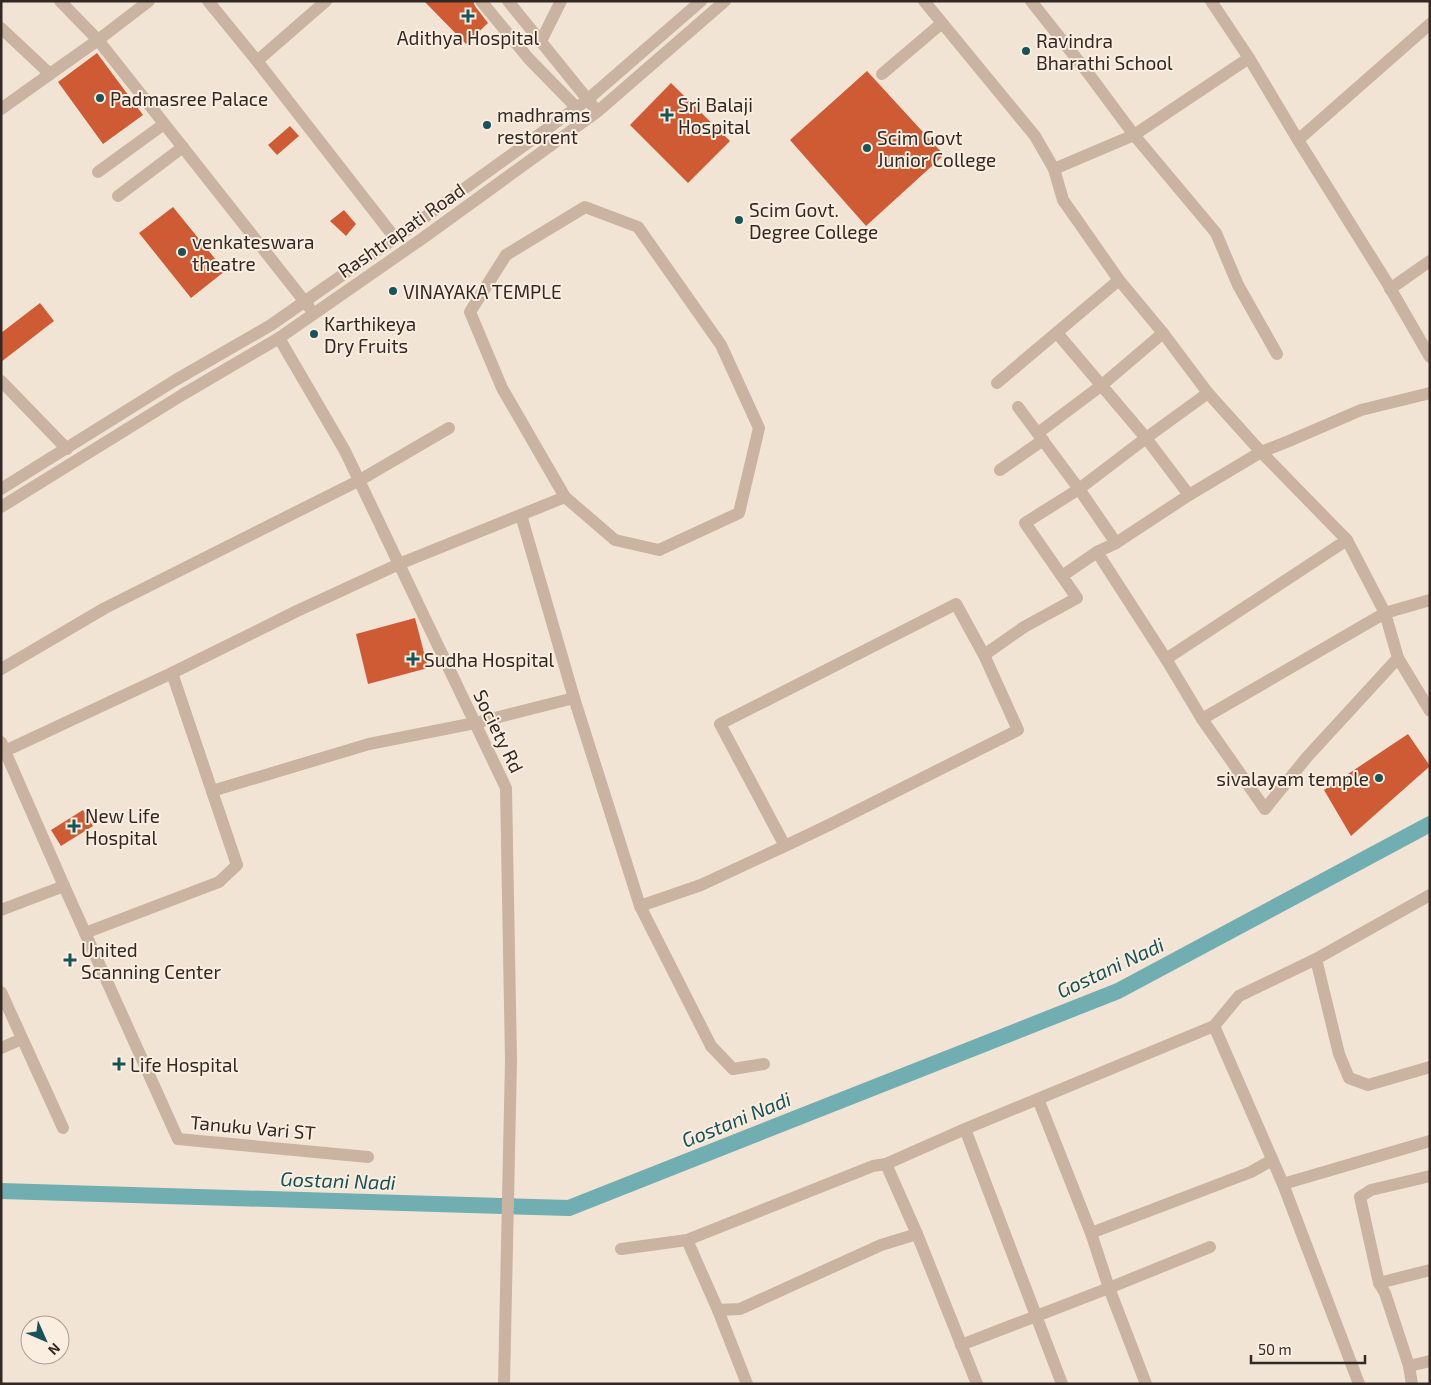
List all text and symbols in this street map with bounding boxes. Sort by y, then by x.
marker: Adithya Hospital [461,9,475,23]
place label: Adithya Hospital [397,26,540,49]
place label: Ravindra Bharathi School [1036,29,1173,74]
marker: Ravindra Bharathi School [1020,45,1032,57]
place label: Padmasree Palace [110,87,268,110]
marker: Padmasree Palace [94,92,106,104]
place label: Sri Balaji Hospital [678,93,753,138]
place label: madhrams restorent [497,103,590,148]
marker: Sri Balaji Hospital [660,108,674,122]
marker: madhrams restorent [481,119,493,131]
place label: Scim Govt Junior College [877,126,996,171]
marker: Scim Govt Junior College [861,142,873,154]
street label: Rashtrapati Road [333,178,469,282]
place label: Scim Govt. Degree College [749,198,878,243]
marker: Scim Govt. Degree College [733,214,745,226]
place label: venkateswara theatre [192,230,314,275]
marker: venkateswara theatre [176,246,188,258]
place label: VINAYAKA TEMPLE [403,280,562,303]
marker: VINAYAKA TEMPLE [387,285,399,297]
place label: Karthikeya Dry Fruits [324,312,416,357]
marker: Karthikeya Dry Fruits [308,328,320,340]
place label: Sudha Hospital [424,648,555,671]
marker: Sudha Hospital [406,652,420,666]
street label: Society Rd [469,686,529,776]
place label: sivalayam temple [1216,767,1369,790]
marker: sivalayam temple [1373,772,1385,784]
place label: New Life Hospital [85,804,160,849]
marker: New Life Hospital [67,819,81,833]
water label: Gostani Nadi [1052,932,1168,1002]
place label: United Scanning Center [81,938,222,983]
marker: United Scanning Center [63,953,77,967]
place label: Life Hospital [130,1053,239,1076]
marker: Life Hospital [112,1057,126,1071]
water label: Gostani Nadi [678,1086,794,1152]
street label: Tanuku Vari ST [189,1110,317,1144]
water label: Gostani Nadi [280,1166,396,1194]
north arrow [20,1315,70,1365]
scale bar [1251,1332,1365,1364]
text: N [45,1340,64,1359]
text: 50 m [1258,1340,1292,1358]

